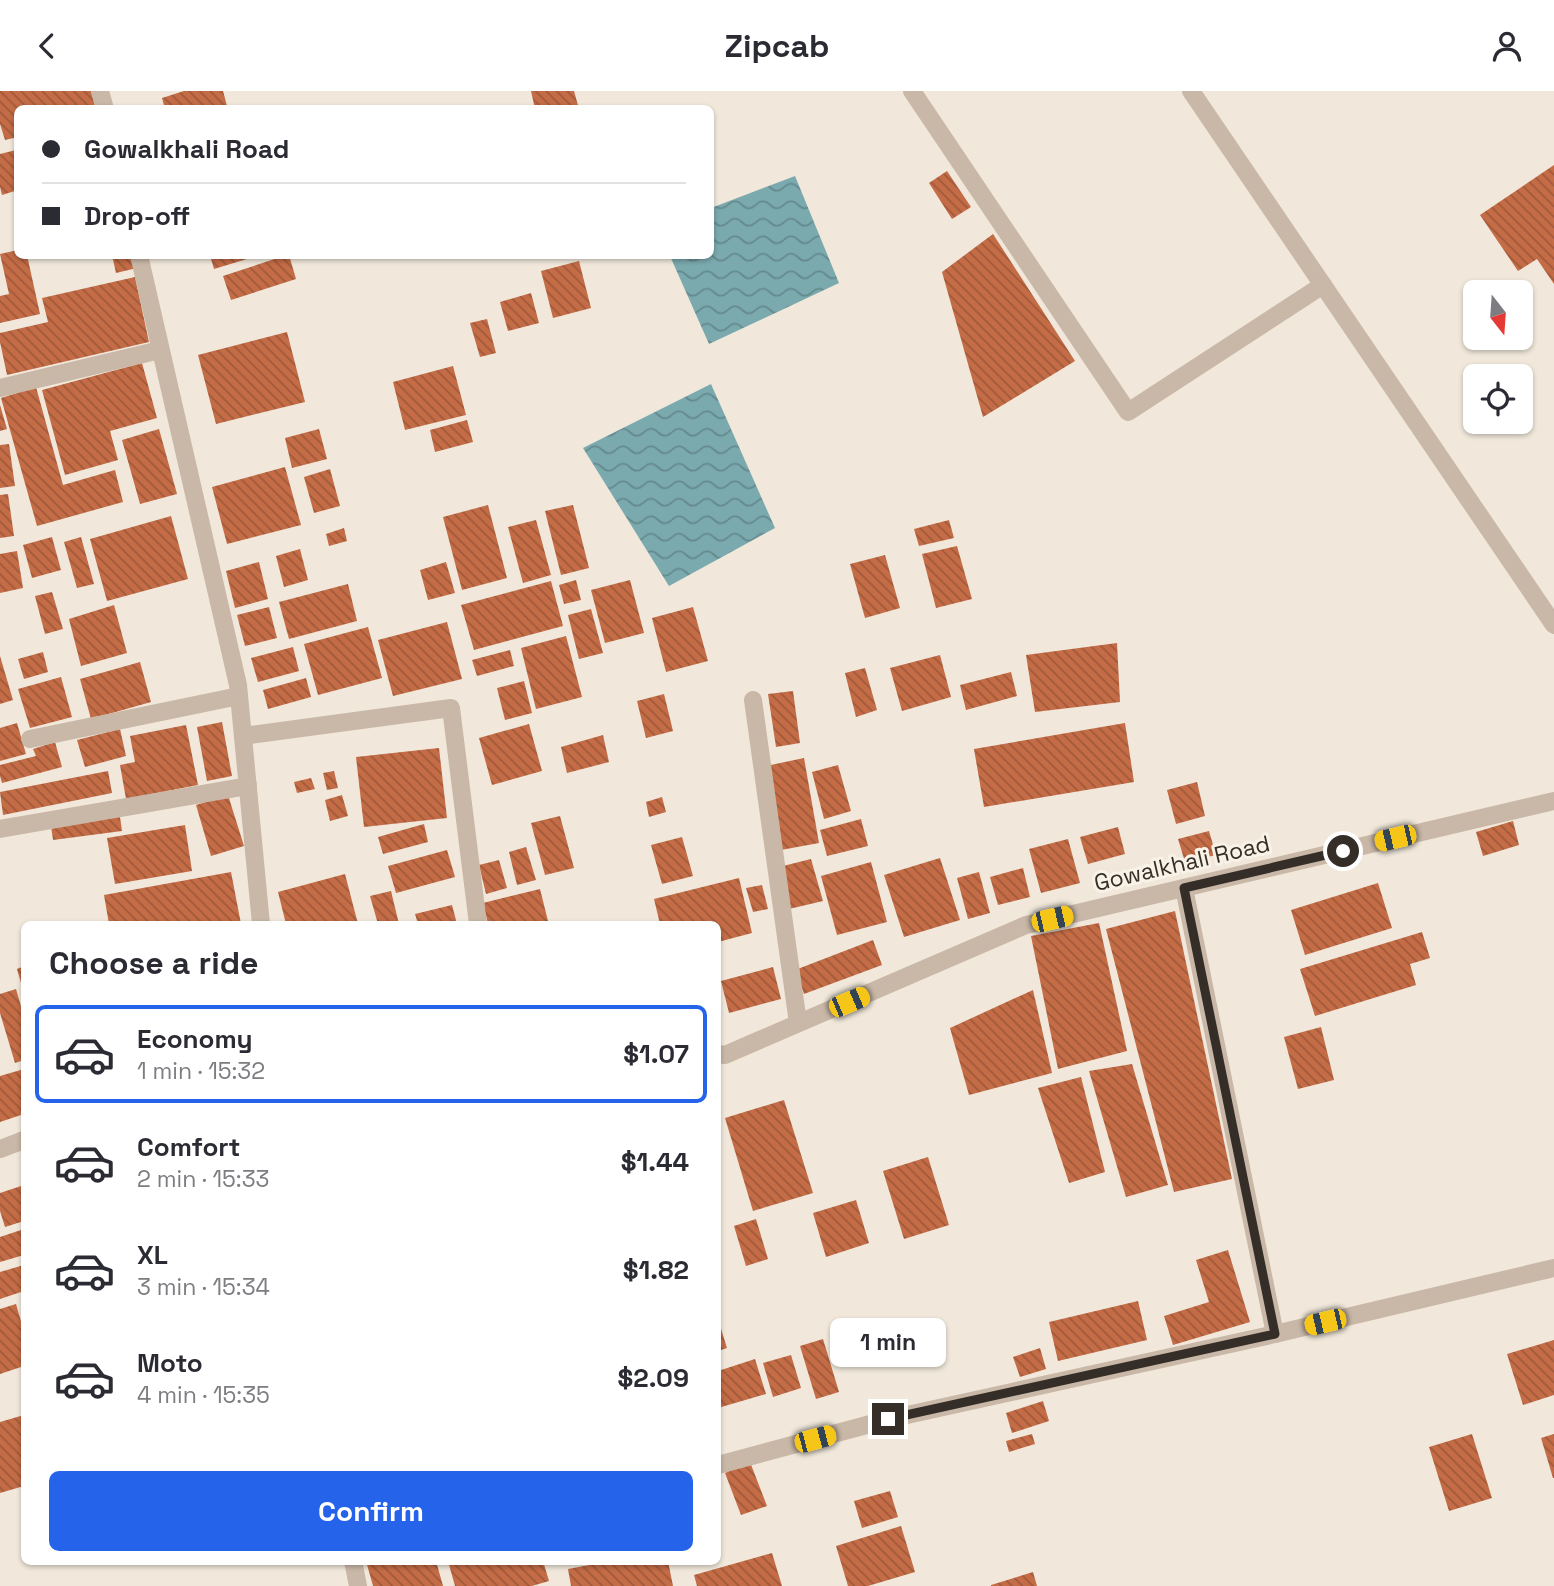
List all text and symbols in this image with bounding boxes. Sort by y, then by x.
text: Zipcab [724,26,830,66]
icon: back [28,27,66,65]
icon: person [1488,27,1526,65]
text: Gowalkhali Road [84,132,289,166]
text: Drop-off [84,199,190,233]
north arrow [1463,280,1533,350]
map controls [1463,280,1533,434]
button: locate [1463,364,1533,434]
car [1373,823,1418,853]
street label: Gowalkhali Road [1091,828,1273,898]
route start [1327,835,1359,867]
car [1030,904,1075,934]
text: Choose a ride [49,943,259,983]
car [826,984,873,1020]
text: Economy [137,1022,253,1056]
icon: car [53,1023,116,1086]
text: $1.07 [623,1037,689,1071]
text: 1 min · 15:32 [137,1056,265,1086]
text: Comfort [137,1130,240,1164]
icon: car [53,1131,116,1194]
text: $1.44 [621,1145,689,1179]
text: 2 min · 15:33 [137,1164,269,1194]
text: XL [137,1238,168,1272]
icon: car [53,1239,116,1302]
text: $1.82 [623,1253,689,1287]
text: 3 min · 15:34 [137,1272,270,1302]
car [1303,1307,1348,1337]
callout: 1 min [830,1317,946,1367]
text: 1 min [860,1327,916,1357]
text: Moto [137,1346,203,1380]
icon: car [53,1347,116,1410]
text: $2.09 [617,1361,689,1395]
text: 4 min · 15:35 [137,1380,270,1410]
route end [872,1403,904,1435]
car [792,1423,839,1455]
button: Confirm [49,1471,693,1551]

